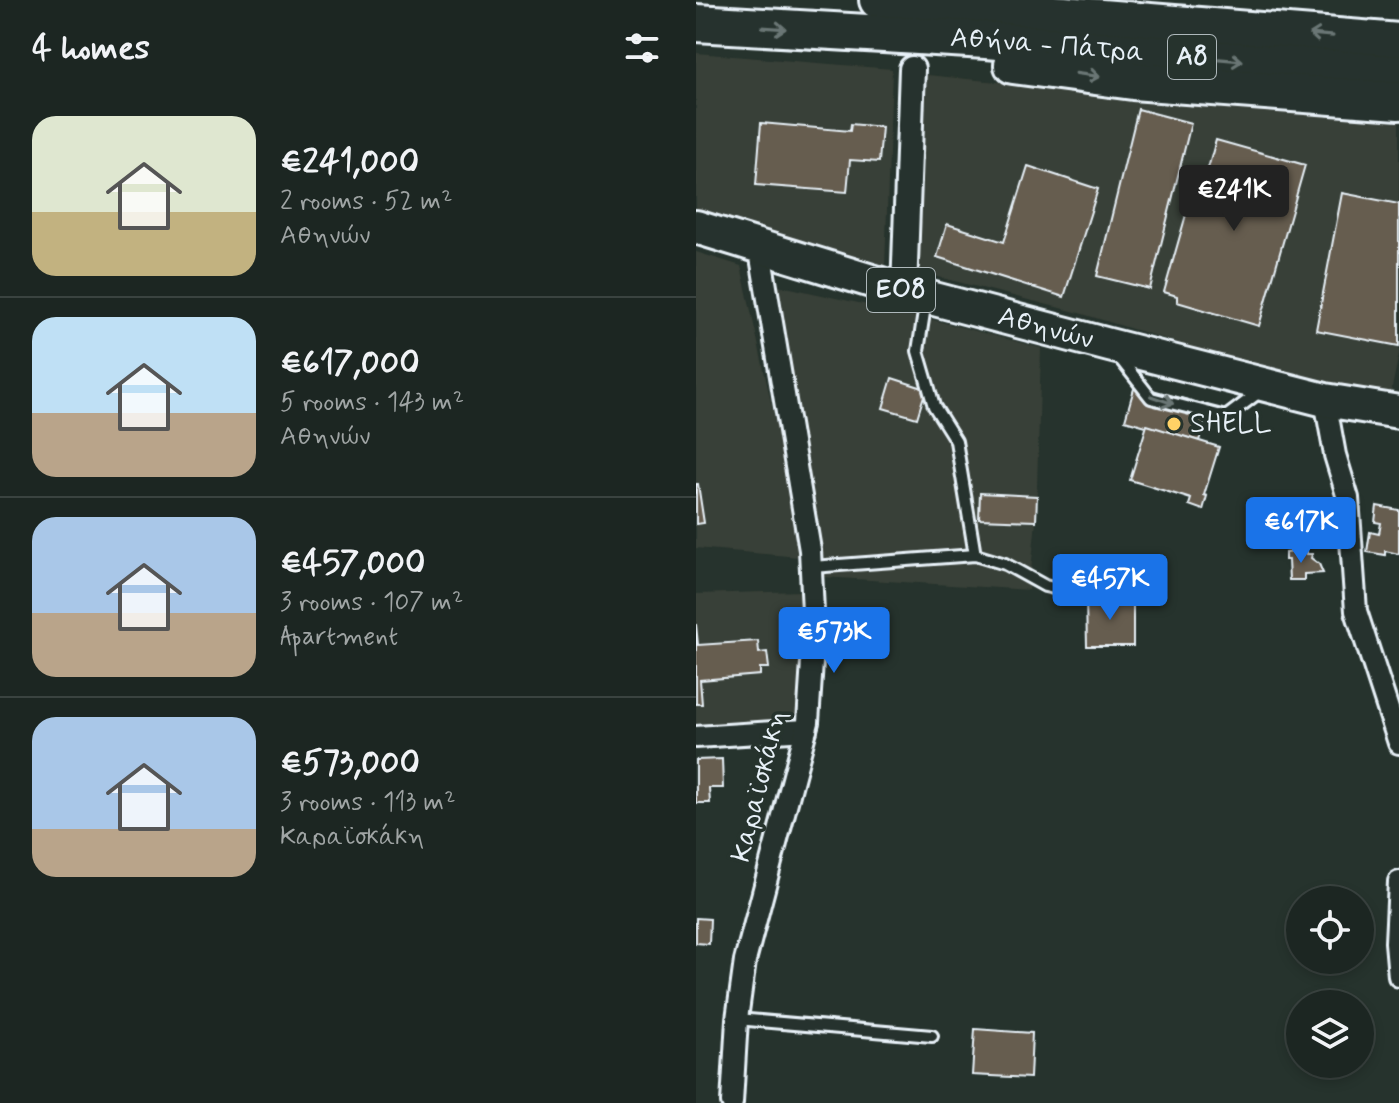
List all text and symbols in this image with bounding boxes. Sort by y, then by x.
street label: Αθήνα - Πάτρα [949,19,1146,71]
one-way arrow [760,21,787,36]
text: 4 homes [32,26,150,71]
icon: filters [620,26,664,70]
one-way arrow [1308,28,1335,43]
road number: Α8 [1168,35,1216,79]
one-way arrow [1217,53,1244,68]
one-way arrow [1075,68,1100,83]
text: €241,000 [280,140,419,185]
icon: home [96,148,192,244]
pin: €241K [1178,165,1290,233]
text: €241K [1197,174,1271,208]
text: 2 rooms · 52 m² [280,185,452,219]
text: Αθηνών [280,219,370,253]
road number: ΕΟ8 [867,268,935,312]
street label: Αθηνών [994,298,1097,359]
text: €617,000 [280,341,420,386]
icon: home [96,349,192,445]
text: 5 rooms · 143 m² [280,386,464,420]
one-way arrow [1149,393,1174,408]
place label: SHELL [1190,406,1272,443]
marker: SHELL [1165,415,1183,433]
text: Αθηνών [280,420,370,454]
pin: €617K [1245,497,1357,565]
text: €617K [1264,506,1338,540]
text: €457,000 [280,541,425,586]
icon: home [96,549,192,645]
pin: €457K [1054,554,1166,622]
text: €457K [1071,563,1149,597]
text: 3 rooms · 107 m² [280,586,463,620]
pin: €573K [778,607,890,675]
text: €573K [797,616,871,650]
text: Apartment [280,620,398,654]
street label: Καραϊσκάκη [723,706,797,866]
text: €573,000 [280,741,420,786]
icon: home [96,749,192,845]
text: 3 rooms · 113 m² [280,786,456,820]
text: Καραϊσκάκη [280,820,424,854]
map controls [1286,886,1374,1078]
button: locate [1286,886,1374,974]
button: layers [1286,990,1374,1078]

